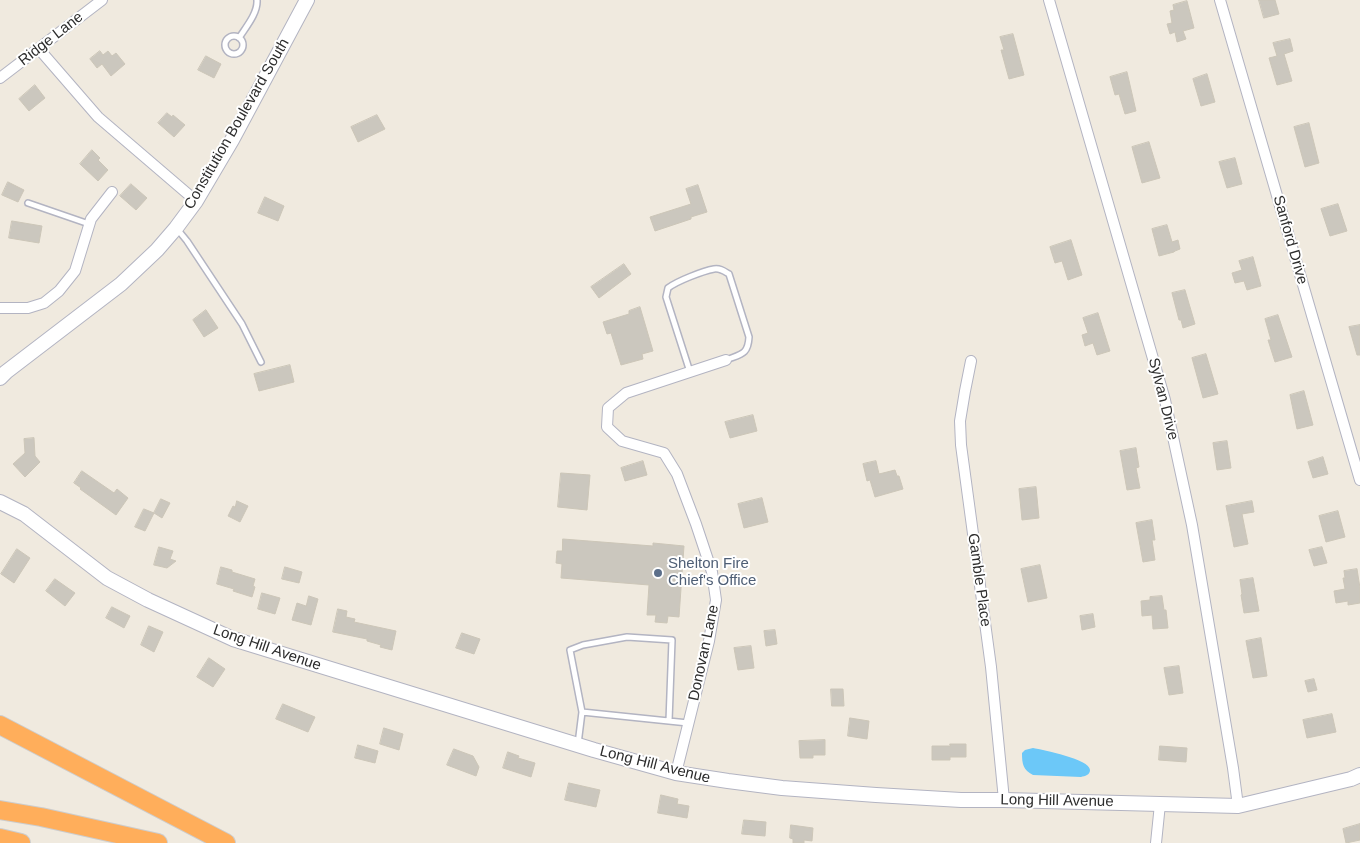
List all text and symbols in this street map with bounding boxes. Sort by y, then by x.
street label: Ridge Lane [15,8,87,70]
street label: Constitution Boulevard South [181,35,293,213]
street label: Sanford Drive [1269,193,1311,287]
street label: Sylvan Drive [1144,356,1182,442]
street label: Gamble Place [964,532,994,628]
place label: Shelton Fire Chief's Office [668,555,756,590]
marker: Shelton Fire Chief's Office [652,567,664,579]
street label: Donovan Lane [685,603,723,703]
street label: Long Hill Avenue [211,621,323,675]
street label: Long Hill Avenue [598,743,712,787]
street label: Long Hill Avenue [1000,791,1114,811]

